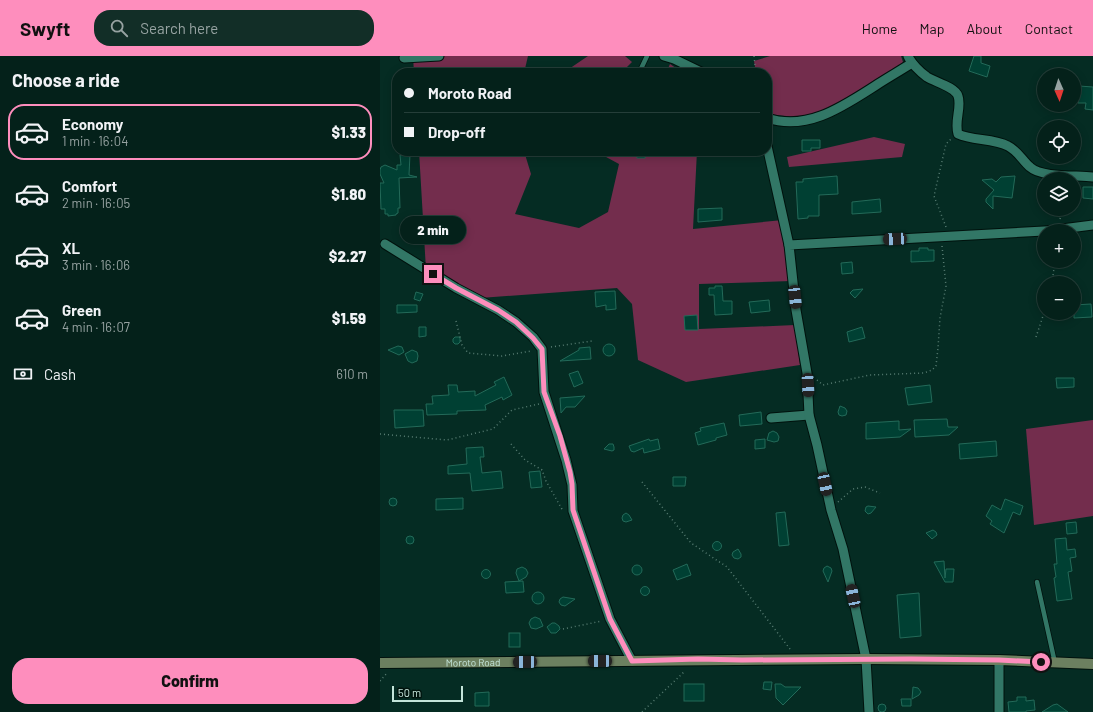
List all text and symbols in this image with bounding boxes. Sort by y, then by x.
search box [94,10,374,46]
text: Swyft [20,17,70,40]
icon: search [108,17,130,39]
text: Search here [140,19,218,37]
text: Home [862,20,898,37]
text: Map [920,20,944,37]
text: About [966,20,1003,37]
text: Contact [1025,20,1073,37]
north arrow [1037,68,1081,112]
map controls [1037,68,1081,320]
text: Choose a ride [12,69,120,91]
text: Moroto Road [428,84,512,102]
icon: car [14,114,50,150]
text: Economy [62,115,123,133]
button: locate [1037,120,1081,164]
text: $1.33 [332,123,366,141]
text: Drop-off [428,123,486,141]
text: 1 min · 16:04 [62,133,128,149]
button: layers [1037,172,1081,216]
icon: car [14,176,50,212]
text: Comfort [62,177,117,195]
text: $1.80 [331,185,366,203]
text: 2 min · 16:05 [62,195,130,211]
callout: 2 min [400,216,466,244]
text: 2 min [417,222,449,238]
button: + [1037,224,1081,268]
car [883,232,907,246]
icon: car [14,238,50,274]
text: XL [62,239,80,257]
text: $2.27 [329,247,366,265]
text: 3 min · 16:06 [62,257,130,273]
route end [424,265,442,283]
button: − [1037,276,1081,320]
car [788,284,802,310]
icon: car [14,300,50,336]
text: Green [62,301,101,319]
text: $1.59 [332,309,366,327]
text: 4 min · 16:07 [62,319,130,335]
icon: cash [12,363,34,385]
text: Cash [44,365,76,383]
text: 610 m [336,366,368,382]
car [801,373,815,397]
car [817,471,833,497]
car [845,583,861,609]
route start [1032,653,1050,671]
car [588,655,612,667]
street label: Moroto Road [446,656,500,668]
car [513,656,537,668]
button: Confirm [12,658,368,704]
scale bar [392,684,463,703]
text: 50 m [398,686,421,699]

